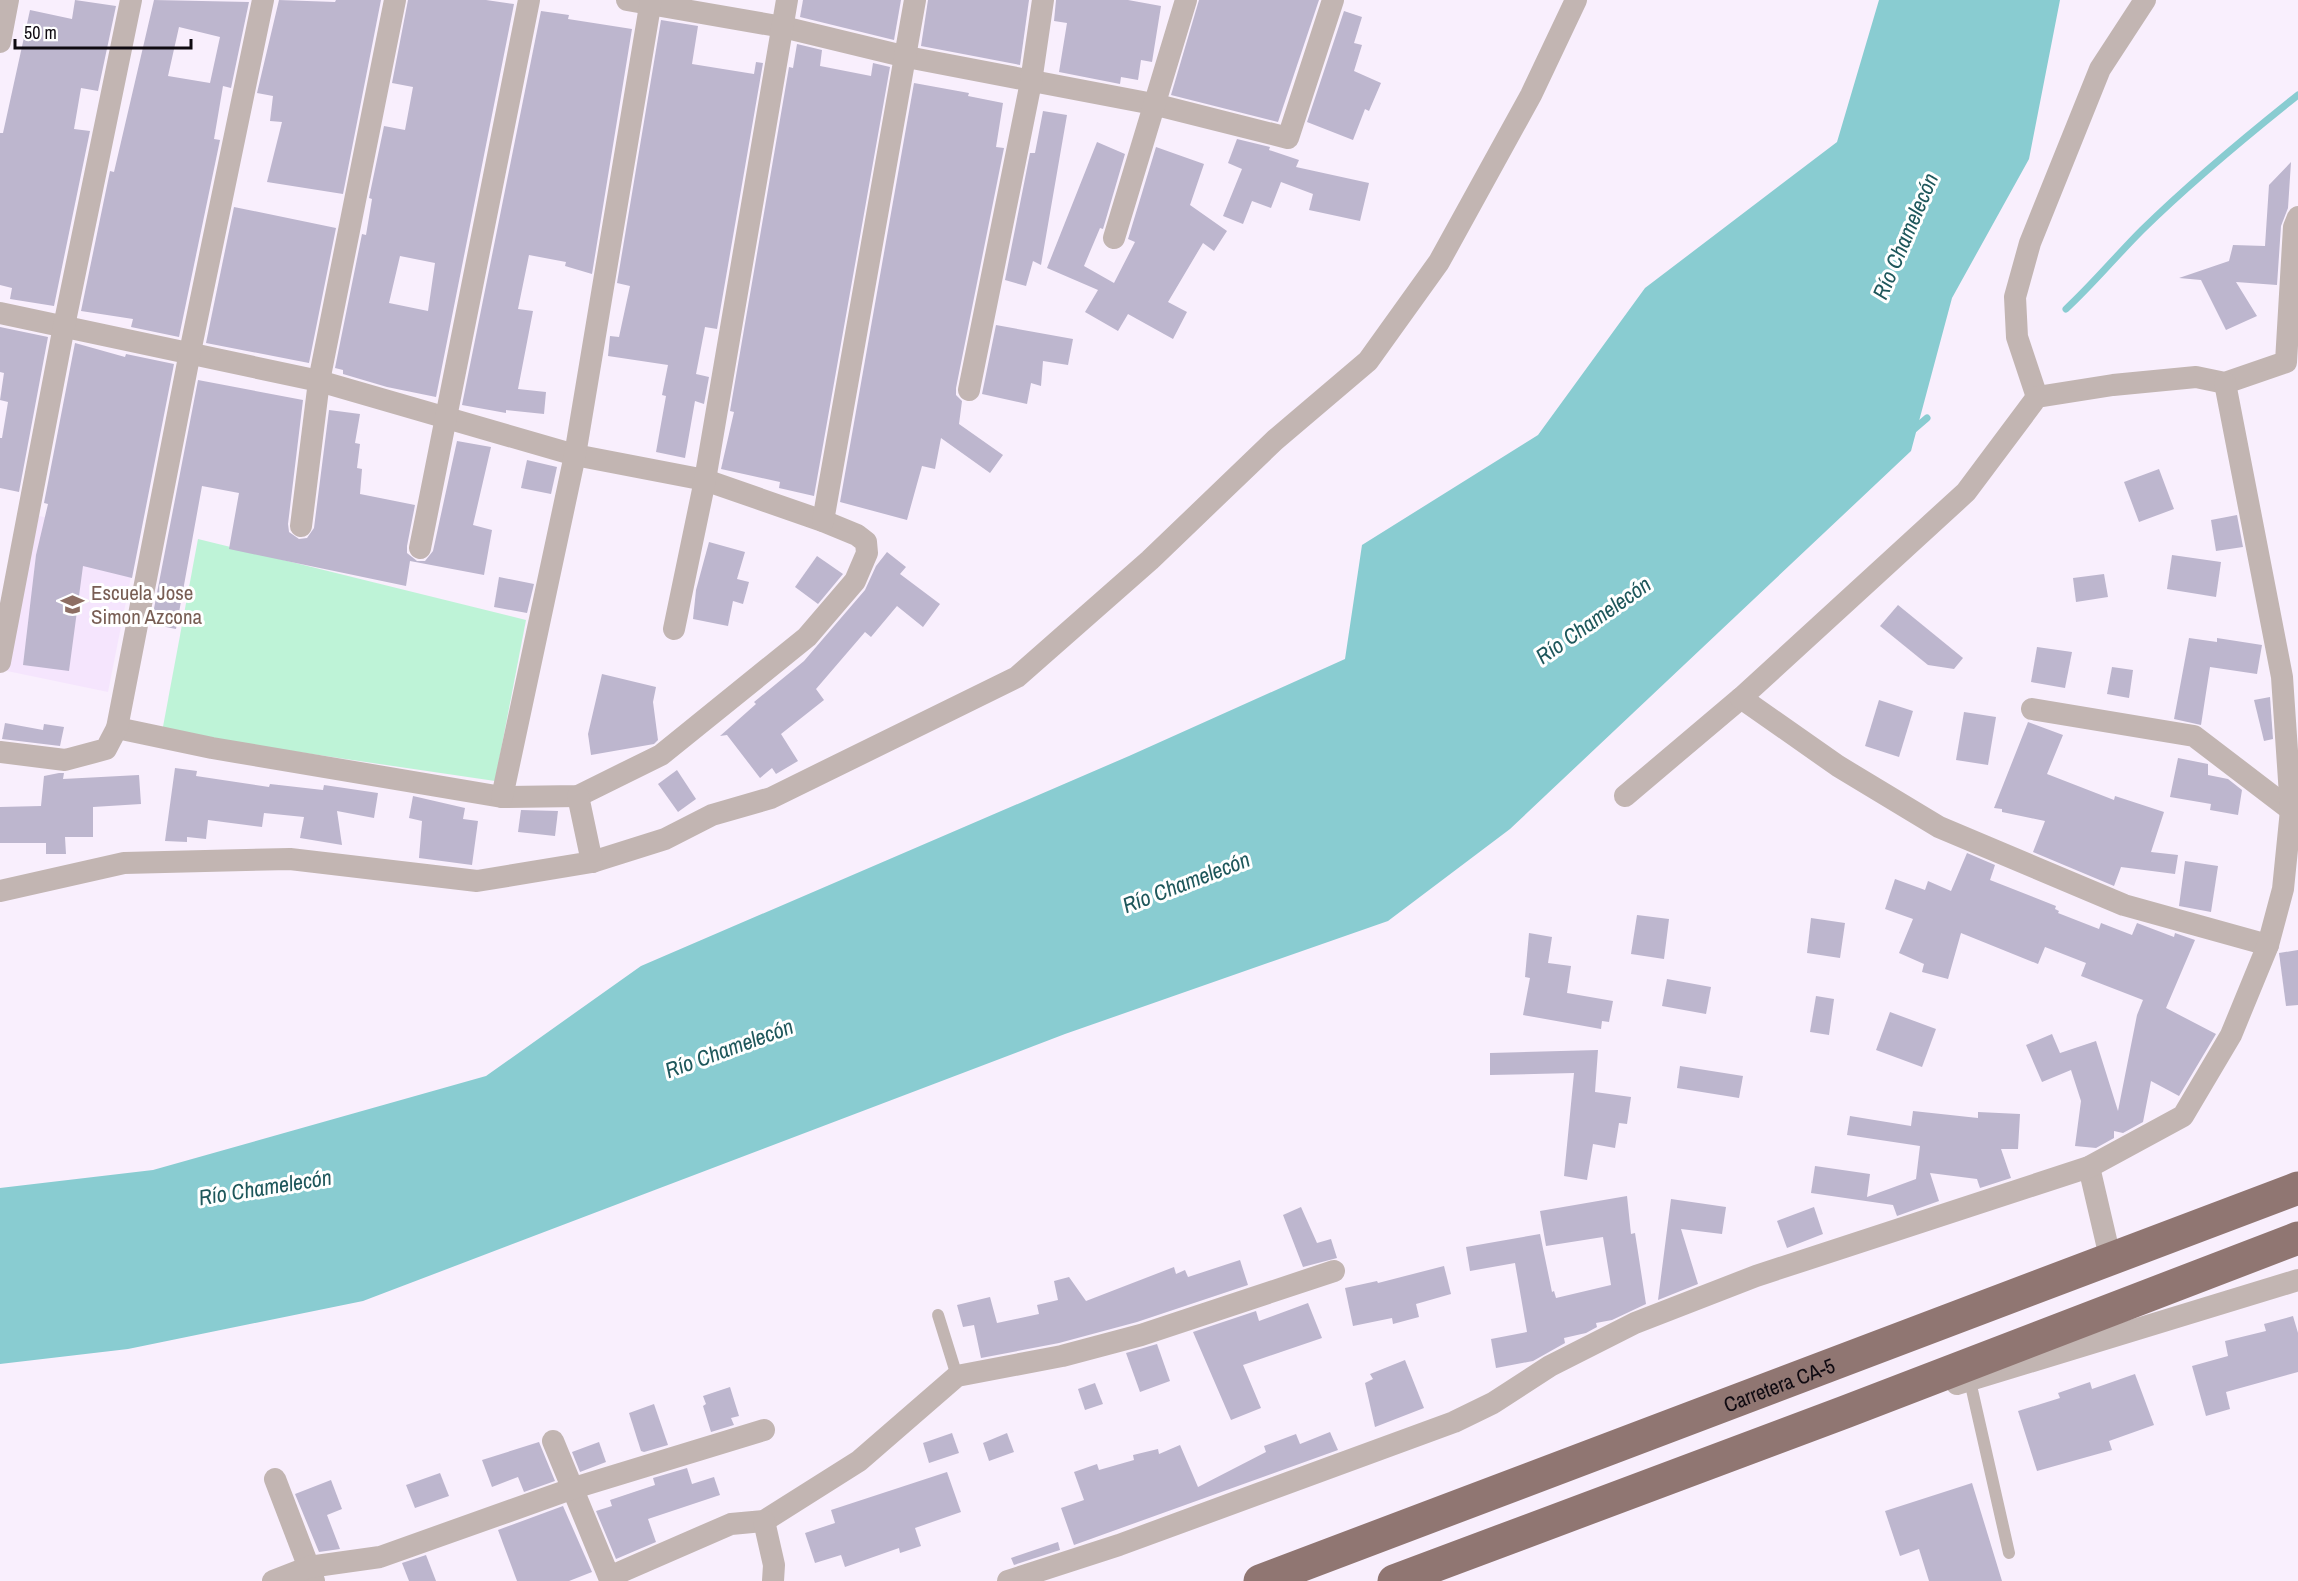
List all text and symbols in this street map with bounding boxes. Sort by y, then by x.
scale bar [15,12,190,50]
text: 50 m [24,20,57,45]
water label: Río Chamelecón [1865,168,1945,304]
water label: Río Chamelecón [1529,569,1657,671]
place label: Escuela Jose Simon Azcona [91,578,202,631]
school or university icon: Escuela Jose Simon Azcona [60,591,86,617]
water label: Río Chamelecón [1118,844,1254,920]
water label: Río Chamelecón [661,1011,797,1085]
water label: Río Chamelecón [196,1162,334,1212]
street label: Carretera CA-5 [1719,1350,1839,1419]

